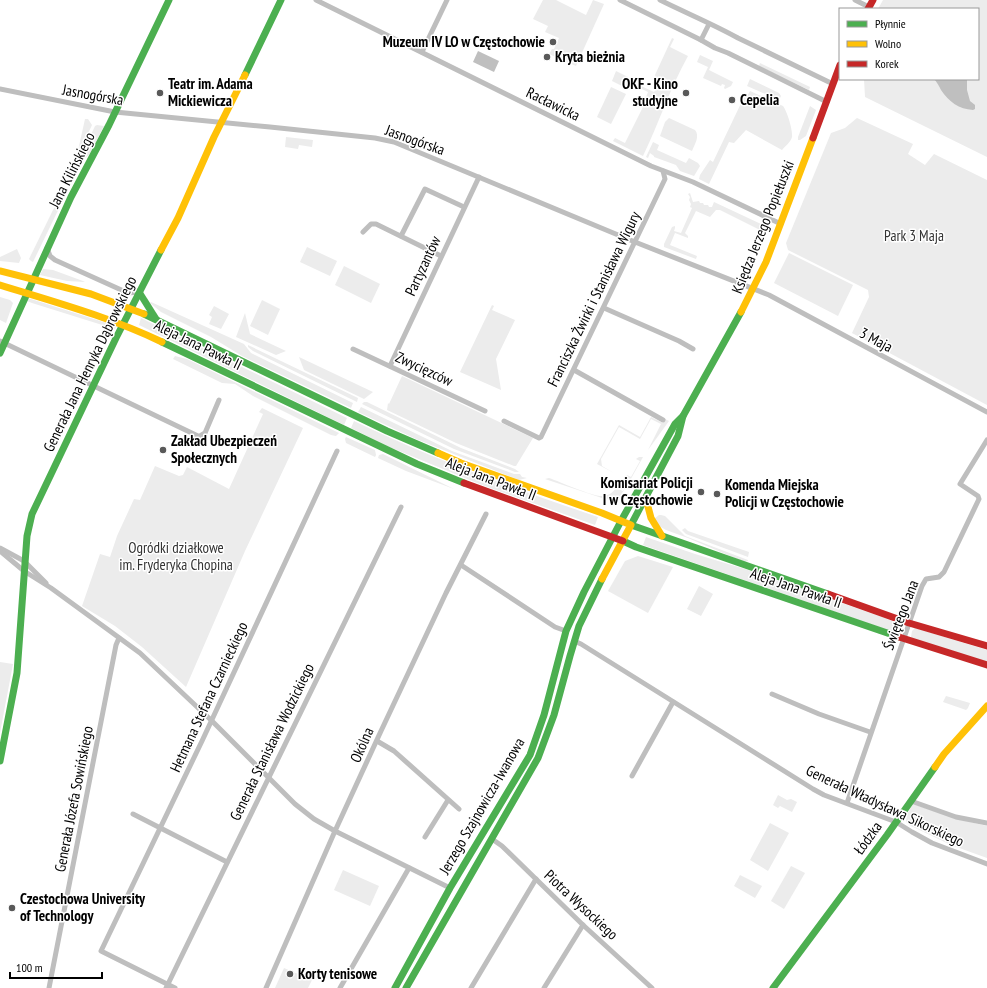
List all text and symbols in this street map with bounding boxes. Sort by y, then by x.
legend [839,8,979,80]
text: Płynnie [875,16,906,31]
place label: Muzeum IV LO w Częstochowie [383,32,545,51]
text: Wolno [875,36,901,51]
marker: Muzeum IV LO w Częstochowie [548,37,558,47]
place label: Kryta bieżnia [555,47,625,66]
marker: Kryta bieżnia [542,52,552,62]
text: Korek [875,56,899,71]
place label: Teatr im. Adama Mickiewicza [168,74,253,110]
place label: OKF - Kino studyjne [622,74,678,110]
street label: Jasnogórska [60,80,125,109]
street label: Racławicka [523,82,583,125]
marker: Teatr im. Adama Mickiewicza [155,88,165,98]
marker: OKF - Kino studyjne [681,88,691,98]
place label: Cepelia [740,90,779,109]
marker: Cepelia [727,95,737,105]
street label: Jasnogórska [382,120,447,159]
street label: Jana Kilińskiego [44,129,99,212]
street label: Księdza Jerzego Popiełuszki [727,157,798,296]
street label: Franciszka Żwirki i Stanisława Wigury [543,208,644,390]
park label: Park 3 Maja [884,226,944,245]
street label: Partyzantów [400,233,445,299]
street label: Generała Jana Henryka Dąbrowskiego [39,273,140,455]
street label: Aleja Jana Pawła II [151,315,245,374]
street label: 3 Maja [856,323,896,356]
street label: Zwycięzców [393,347,456,390]
place label: Zakład Ubezpieczeń Społecznych [171,431,277,467]
marker: Zakład Ubezpieczeń Społecznych [158,445,168,455]
street label: Aleja Jana Pawła II [443,453,539,505]
place label: Komisariat Policji I w Częstochowie [601,473,693,509]
place label: Komenda Miejska Policji w Częstochowie [725,475,844,511]
marker: Komisariat Policji I w Częstochowie [696,487,706,497]
marker: Komenda Miejska Policji w Częstochowie [712,489,722,499]
park label: Ogródki działkowe im. Fryderyka Chopina [119,538,233,574]
street label: Aleja Jana Pawła II [748,563,844,612]
street label: Świętego Jana [879,577,922,652]
street label: Hetmana Stefana Czarnieckiego [165,619,252,775]
street label: Generała Stanisława Wodzickiego [225,660,318,823]
street label: Generała Józefa Sowińskiego [50,724,97,873]
street label: Okólna [345,724,378,765]
street label: Jerzego Szajnowicza-Iwanowa [434,734,528,878]
street label: Generała Władysława Sikorskiego [803,761,967,851]
street label: Łódzka [849,818,886,858]
street label: Piotra Wysockiego [540,866,622,944]
place label: Czestochowa University of Technology [20,889,146,925]
marker: Czestochowa University of Technology [7,903,17,913]
scale bar [10,954,102,980]
text: 100 m [16,960,43,975]
place label: Korty tenisowe [298,964,377,983]
marker: Korty tenisowe [285,969,295,979]

